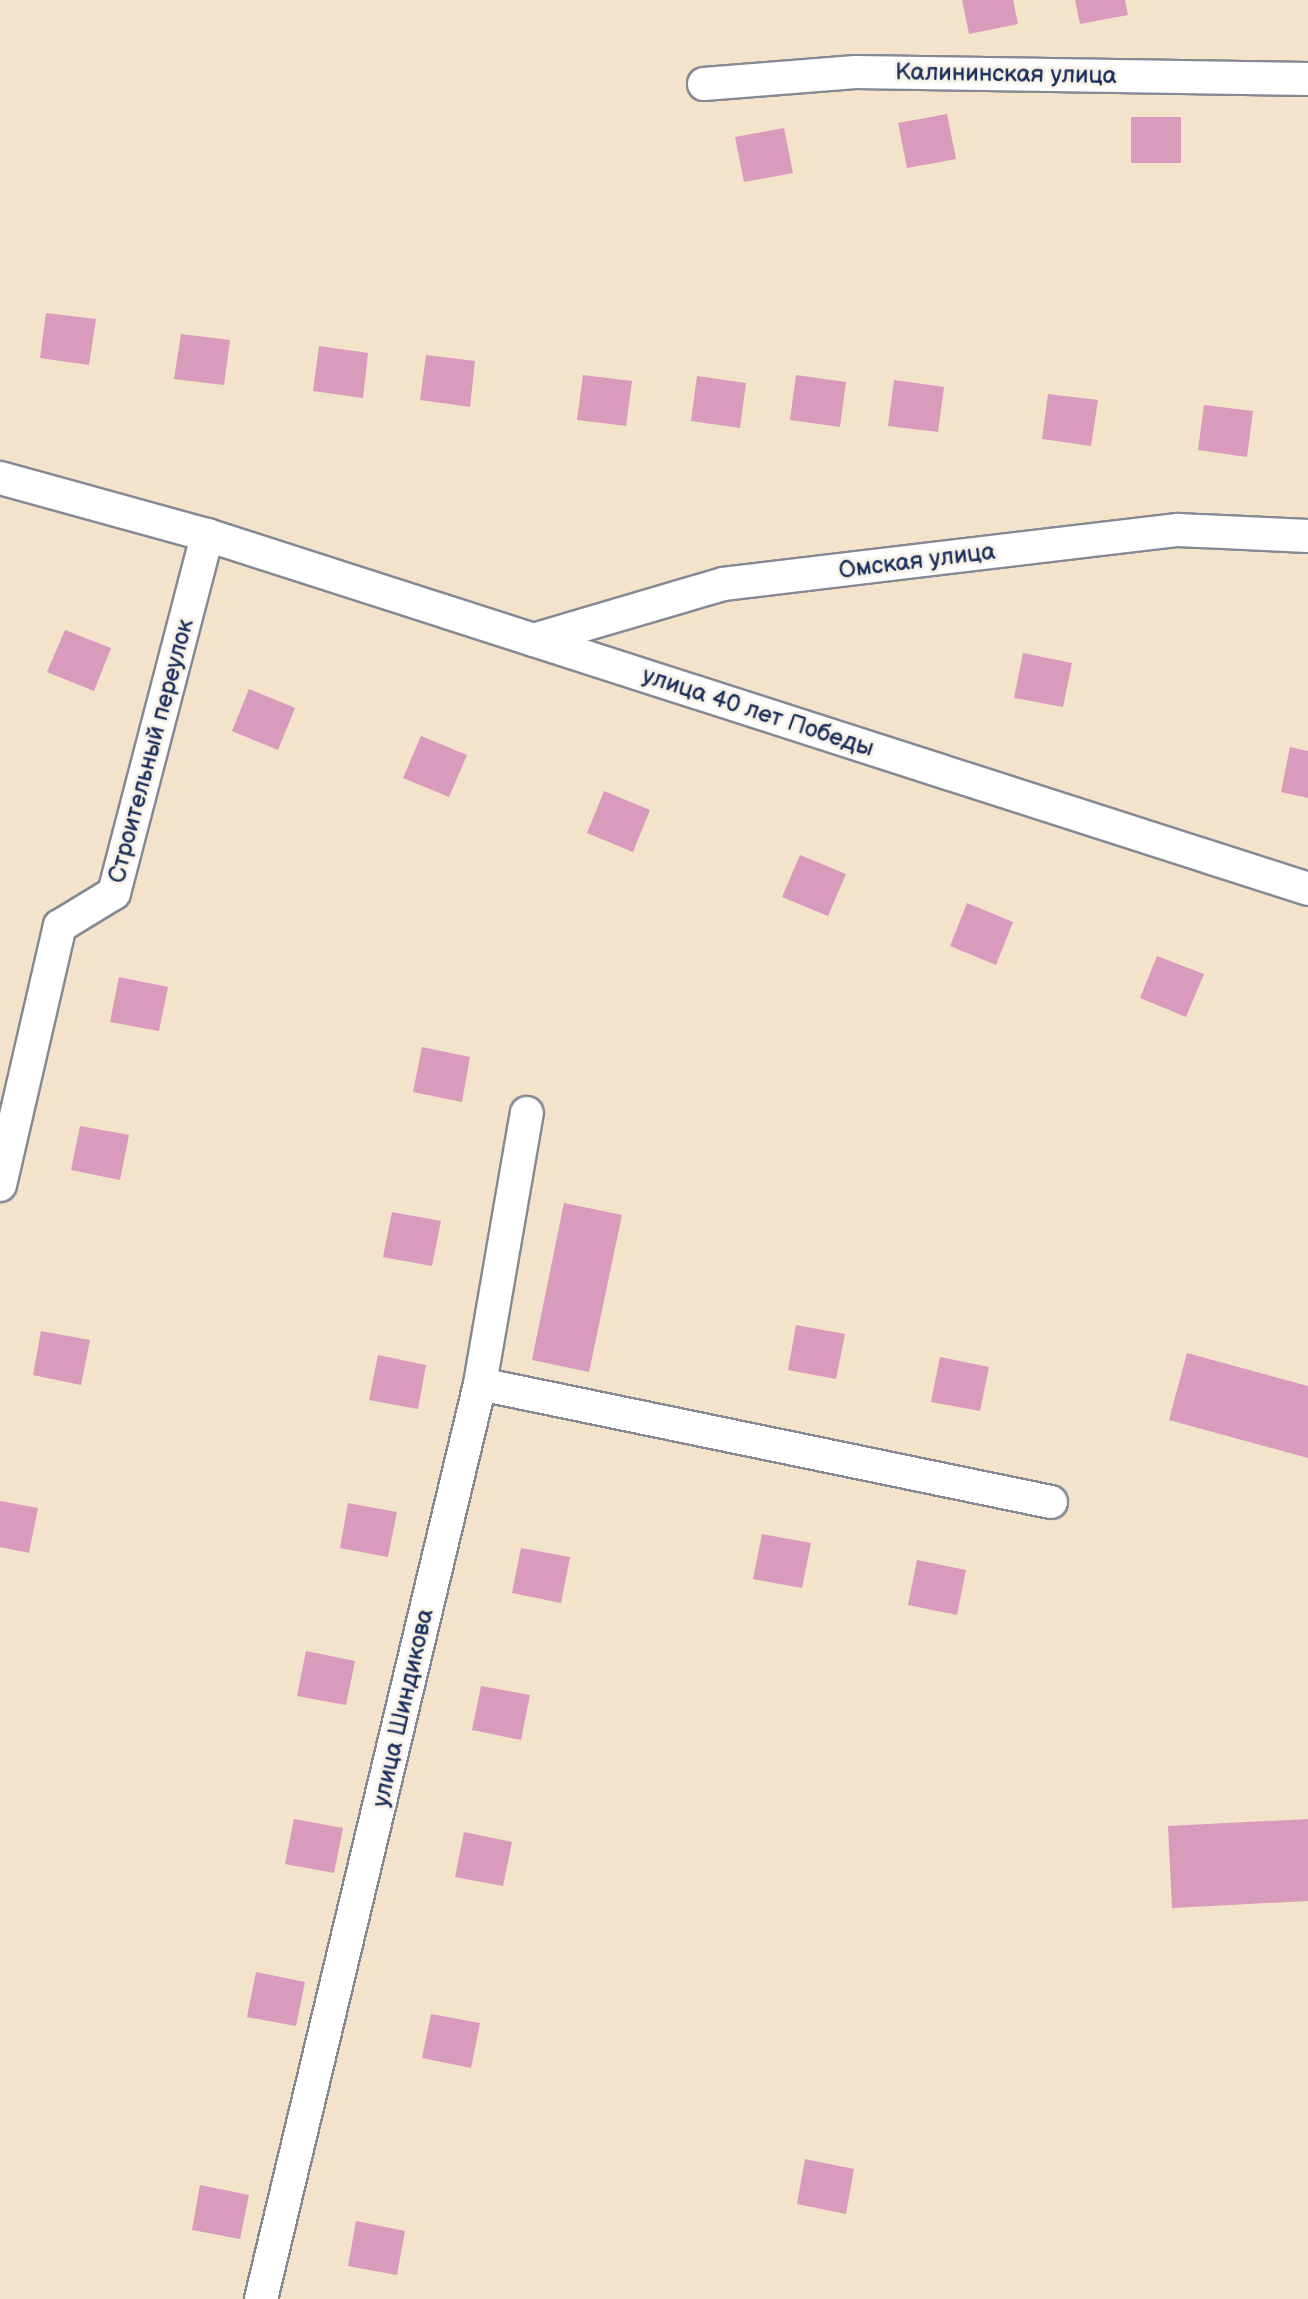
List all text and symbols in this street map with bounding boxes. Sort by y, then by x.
street label: Калининская улица [895,58,1117,90]
street label: Омская улица [837,537,997,585]
street label: Строительный переулок [102,616,200,886]
street label: улица 40 лет Победы [639,661,877,763]
street label: улица Шиндикова [366,1606,440,1810]

